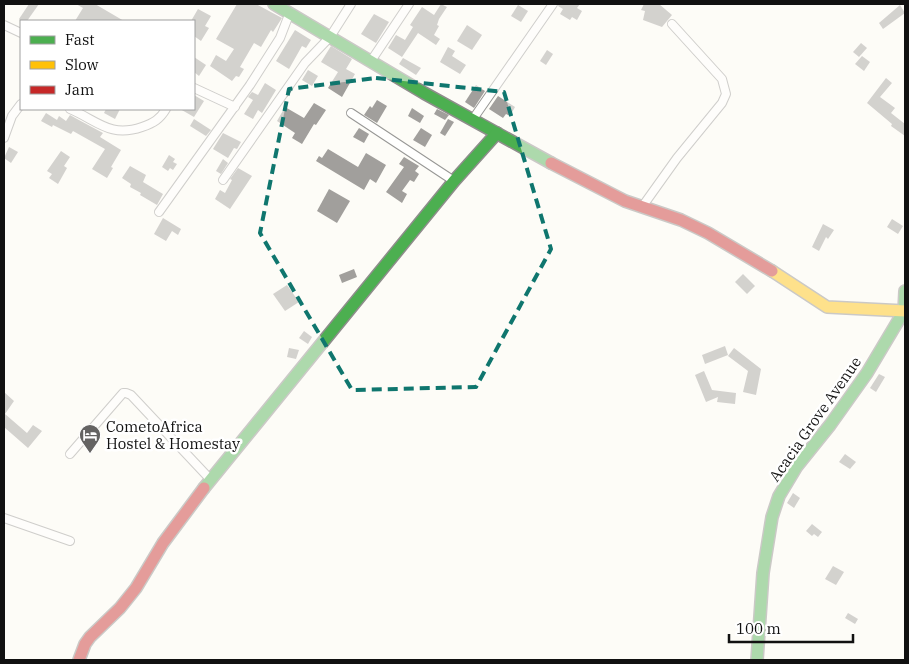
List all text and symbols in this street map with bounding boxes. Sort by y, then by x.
legend [20,20,195,110]
text: Fast [65,30,95,49]
text: Slow [65,55,99,74]
text: Jam [65,80,94,99]
street label: Acacia Grove Avenue [765,353,865,485]
place label: CometoAfrica Hostel & Homestay [106,417,240,453]
hotel icon: CometoAfrica Hostel & Homestay [78,423,102,454]
scale bar [729,612,853,644]
text: 100 m [736,619,781,638]

